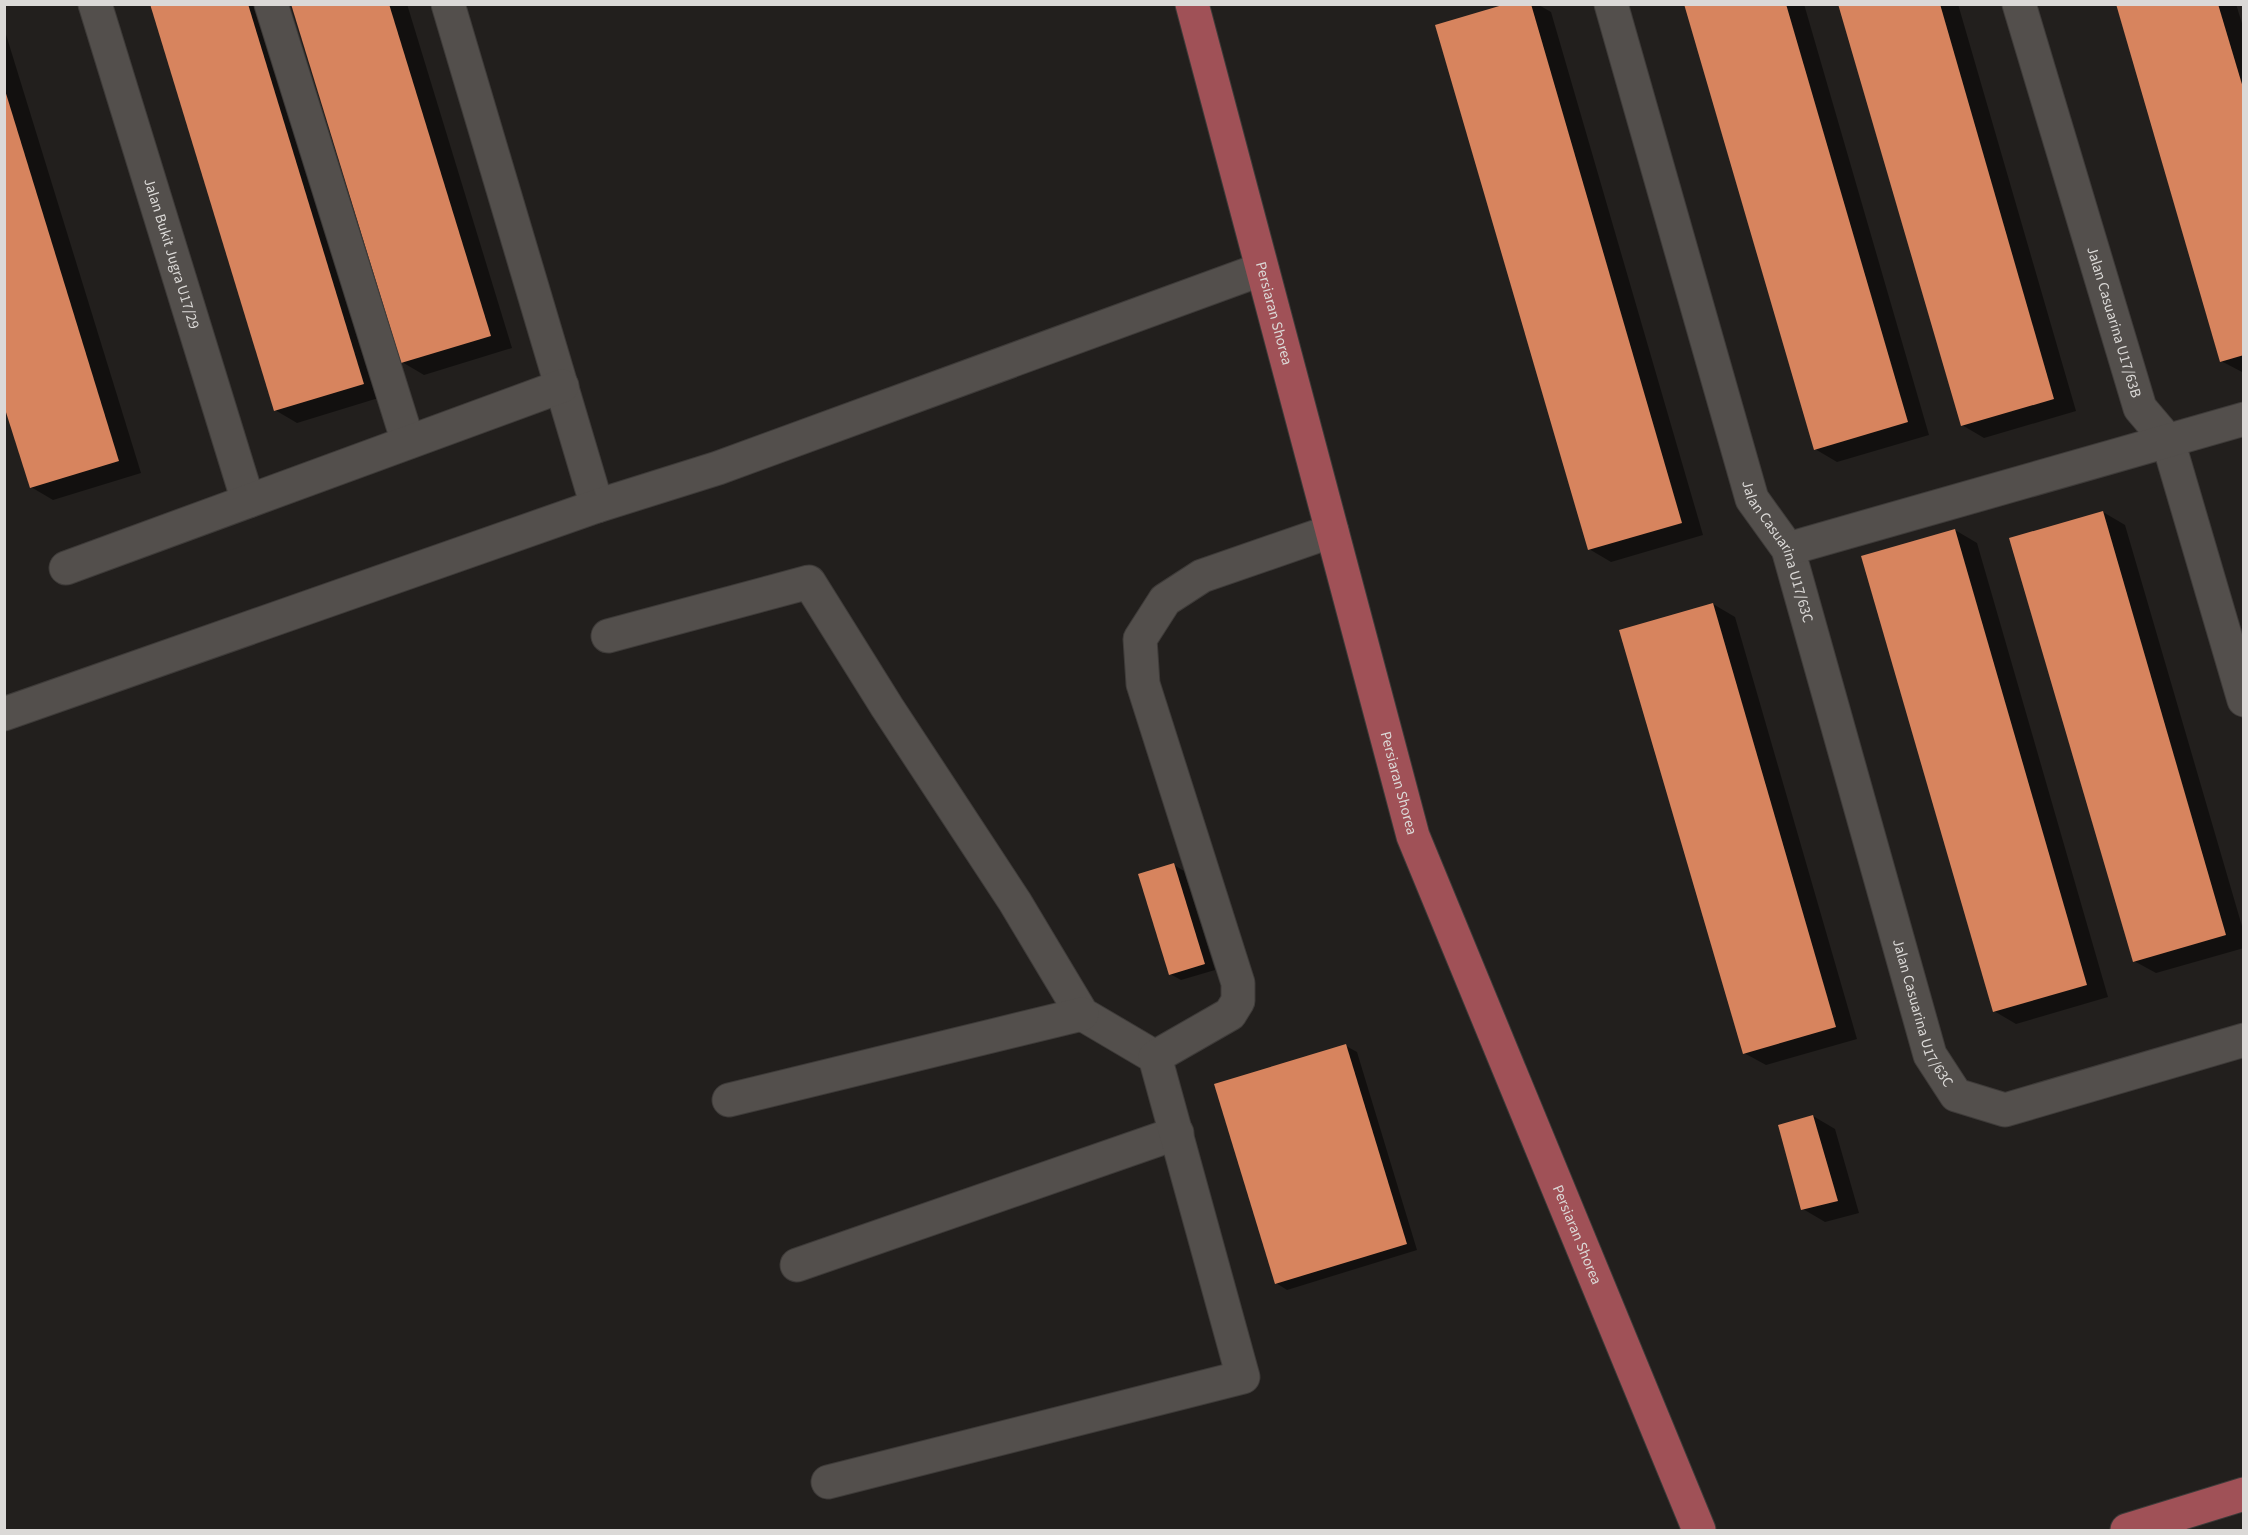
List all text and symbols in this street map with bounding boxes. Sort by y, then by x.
street label: Jalan Bukit Jugra U17/29 [139,175,205,331]
street label: Jalan Casuarina U17/63B [2082,244,2147,400]
street label: Persiaran Shorea [1250,259,1298,367]
street label: Jalan Casuarina U17/63C [1737,478,1819,625]
street label: Persiaran Shorea [1375,729,1423,837]
street label: Jalan Casuarina U17/63C [1887,936,1959,1092]
street label: Persiaran Shorea [1547,1182,1607,1288]

